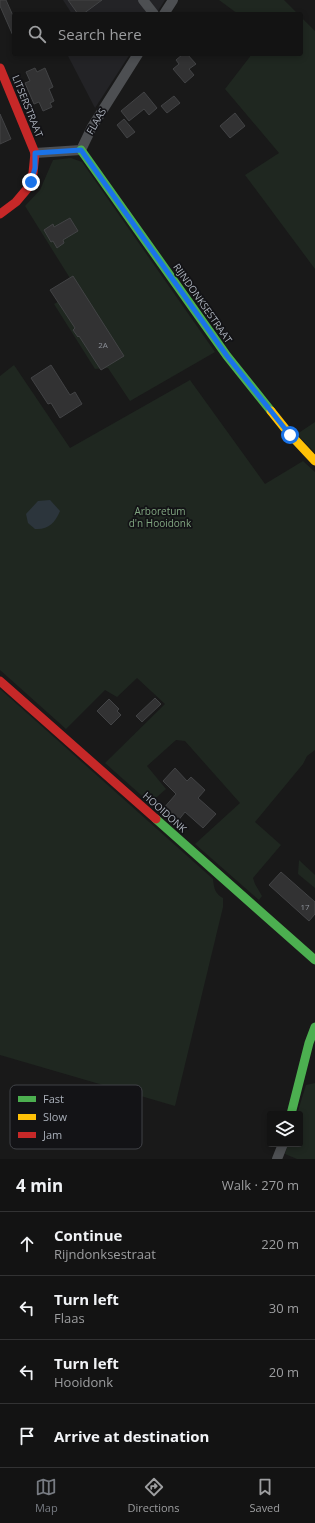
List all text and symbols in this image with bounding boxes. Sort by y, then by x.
search box [12,12,303,56]
icon: search [26,23,48,45]
text: Search here [58,24,142,44]
street label: LITSERSTRAAT [9,73,47,140]
street label: FLAAS [83,105,109,137]
route end [22,173,40,191]
street label: RIJNDONKSESTRAAT [170,260,236,346]
house number: 2A [98,339,109,350]
route start [281,426,299,444]
park label: Arboretum d'n Hooidonk [129,504,192,530]
street label: HOOIDONK [140,789,191,836]
house number: 17 [300,901,310,912]
legend [10,1085,142,1149]
text: Fast [43,1091,64,1106]
text: Slow [43,1109,67,1124]
map controls [267,1111,303,1147]
button: layers [267,1111,303,1147]
text: Jam [42,1127,62,1142]
text: 4 min [16,1174,63,1197]
text: Walk · 270 m [222,1176,299,1194]
text: Continue [54,1225,122,1245]
icon: ahead [16,1233,38,1255]
text: 220 m [261,1235,299,1253]
text: Rijndonksestraat [54,1245,156,1263]
text: Turn left [54,1289,119,1309]
icon: left [16,1297,38,1319]
text: 30 m [269,1299,299,1317]
text: Flaas [54,1309,85,1327]
text: Turn left [54,1353,119,1373]
icon: left [16,1361,38,1383]
text: 20 m [269,1363,299,1381]
text: Hooidonk [54,1373,113,1391]
icon: arrive [16,1425,38,1447]
text: Arrive at destination [54,1426,209,1446]
tab: Map [35,1476,58,1515]
tab: Directions [128,1476,180,1515]
tab: Saved [249,1476,280,1515]

